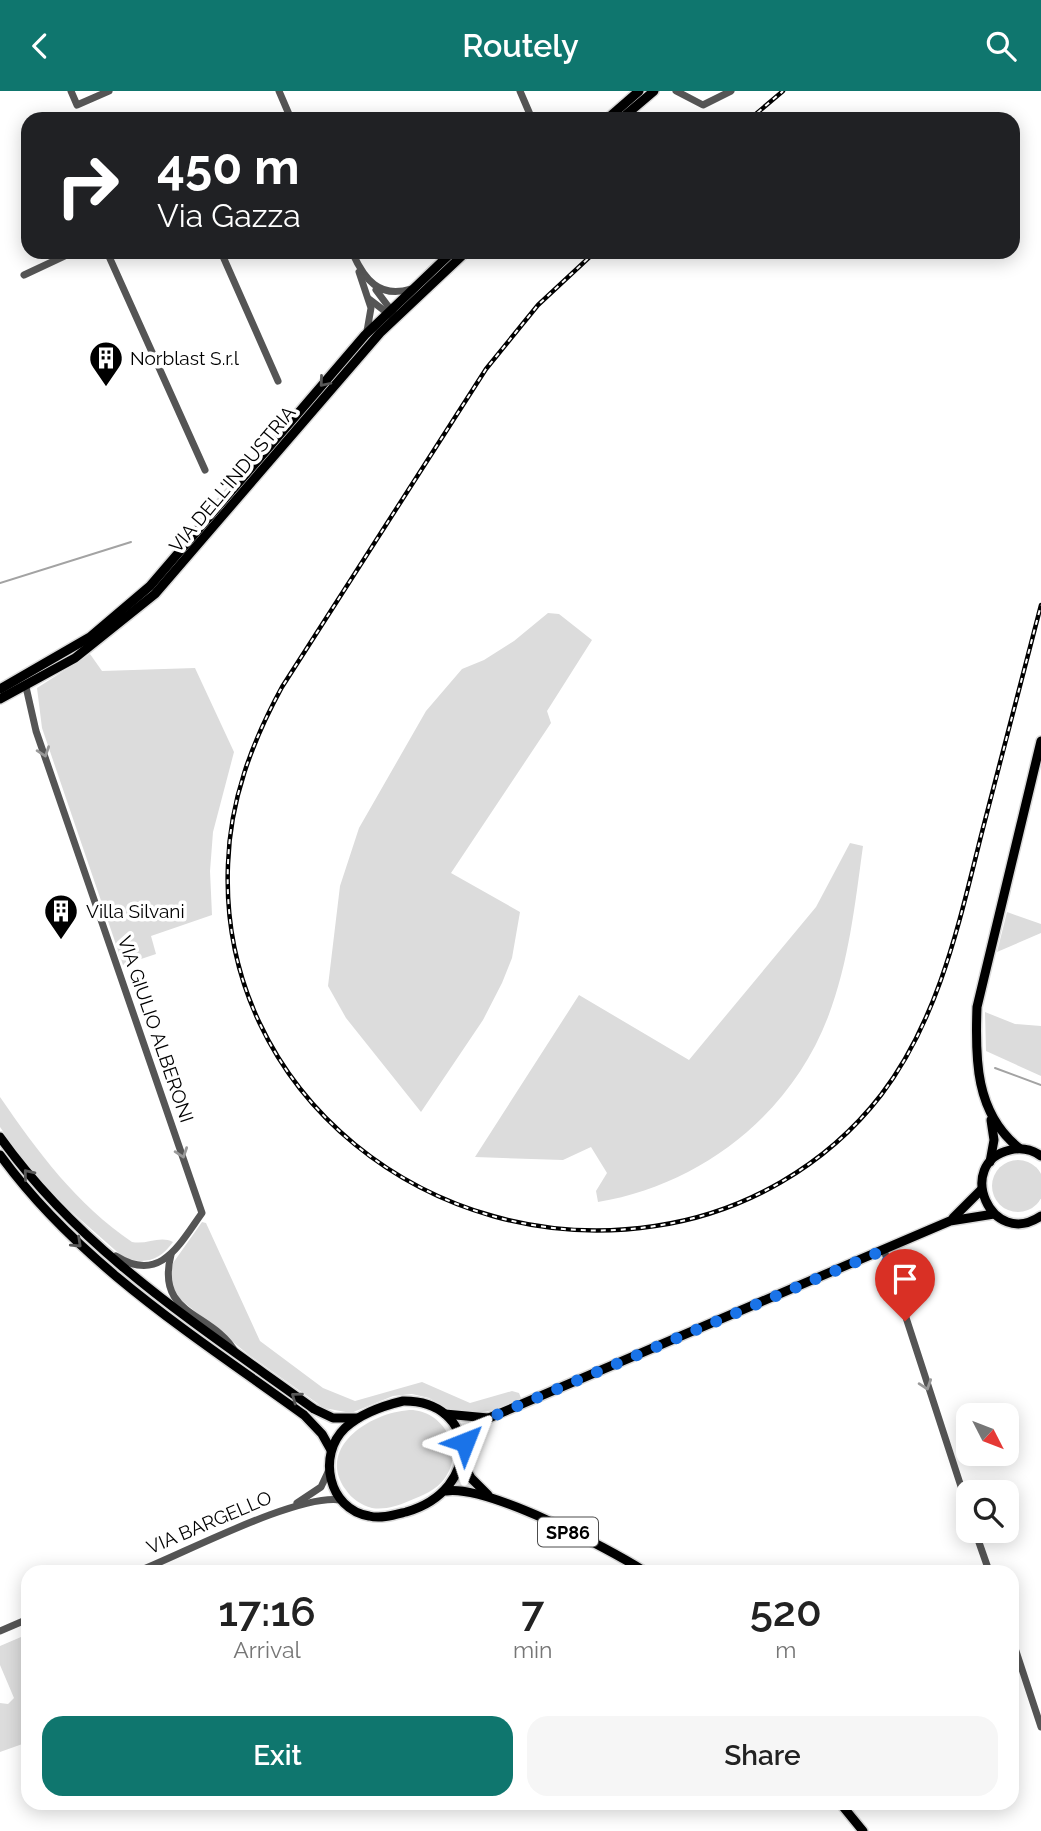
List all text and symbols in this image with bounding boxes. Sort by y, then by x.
icon: back [21,27,59,65]
text: Routely [462,27,579,64]
icon: search [982,27,1020,65]
text: 450 m [157,138,300,195]
icon: right [42,140,133,231]
text: Via Gazza [157,197,301,234]
building icon: Norblast S.r.l [87,339,125,388]
place label: Norblast S.r.l [130,347,240,369]
one-way arrow [320,374,332,387]
street label: VIA DELL'INDUSTRIA [164,401,300,557]
one-way arrow [36,746,50,758]
building icon: Villa Silvani [42,892,80,941]
place label: Villa Silvani [86,900,185,922]
street label: VIA GIULIO ALBERONI [114,933,198,1125]
one-way arrow [174,1146,188,1158]
one-way arrow [24,1170,36,1183]
one-way arrow [69,1234,82,1247]
pin [875,1249,935,1321]
icon: arrive [886,1260,924,1298]
one-way arrow [918,1379,933,1391]
one-way arrow [292,1393,304,1405]
north arrow [956,1403,1018,1467]
map controls [956,1403,1019,1543]
position arrow [428,1405,502,1479]
button: search [956,1480,1019,1543]
street label: VIA BARGELLO [143,1486,275,1558]
road number: SP86 [538,1517,598,1547]
text: 17:16 [218,1587,316,1636]
text: 7 [521,1587,544,1636]
text: 520 [750,1587,822,1636]
text: Arrival [233,1636,301,1663]
text: min [513,1636,552,1663]
text: m [775,1636,796,1663]
button: Exit [42,1716,513,1796]
button: Share [527,1716,998,1796]

